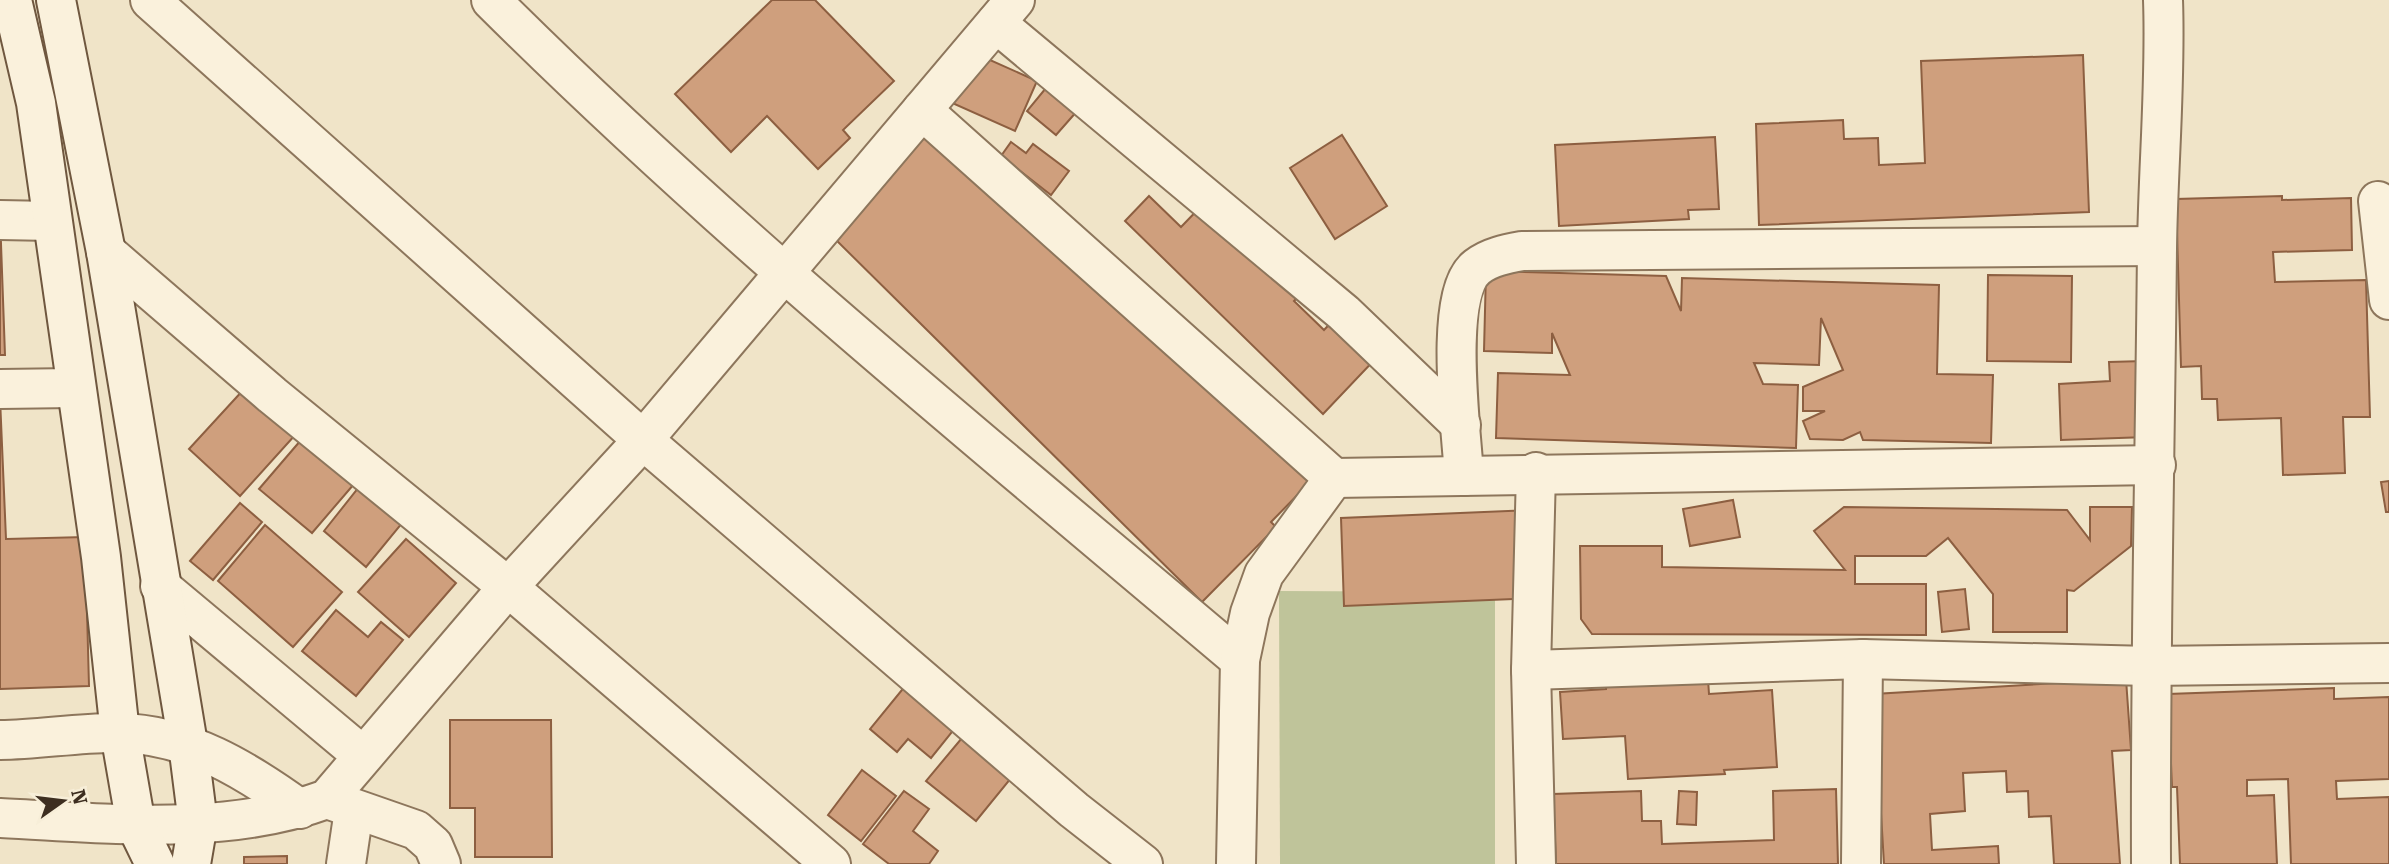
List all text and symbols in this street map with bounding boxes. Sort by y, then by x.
north arrow [28,766,98,836]
text: N [66,787,92,807]

